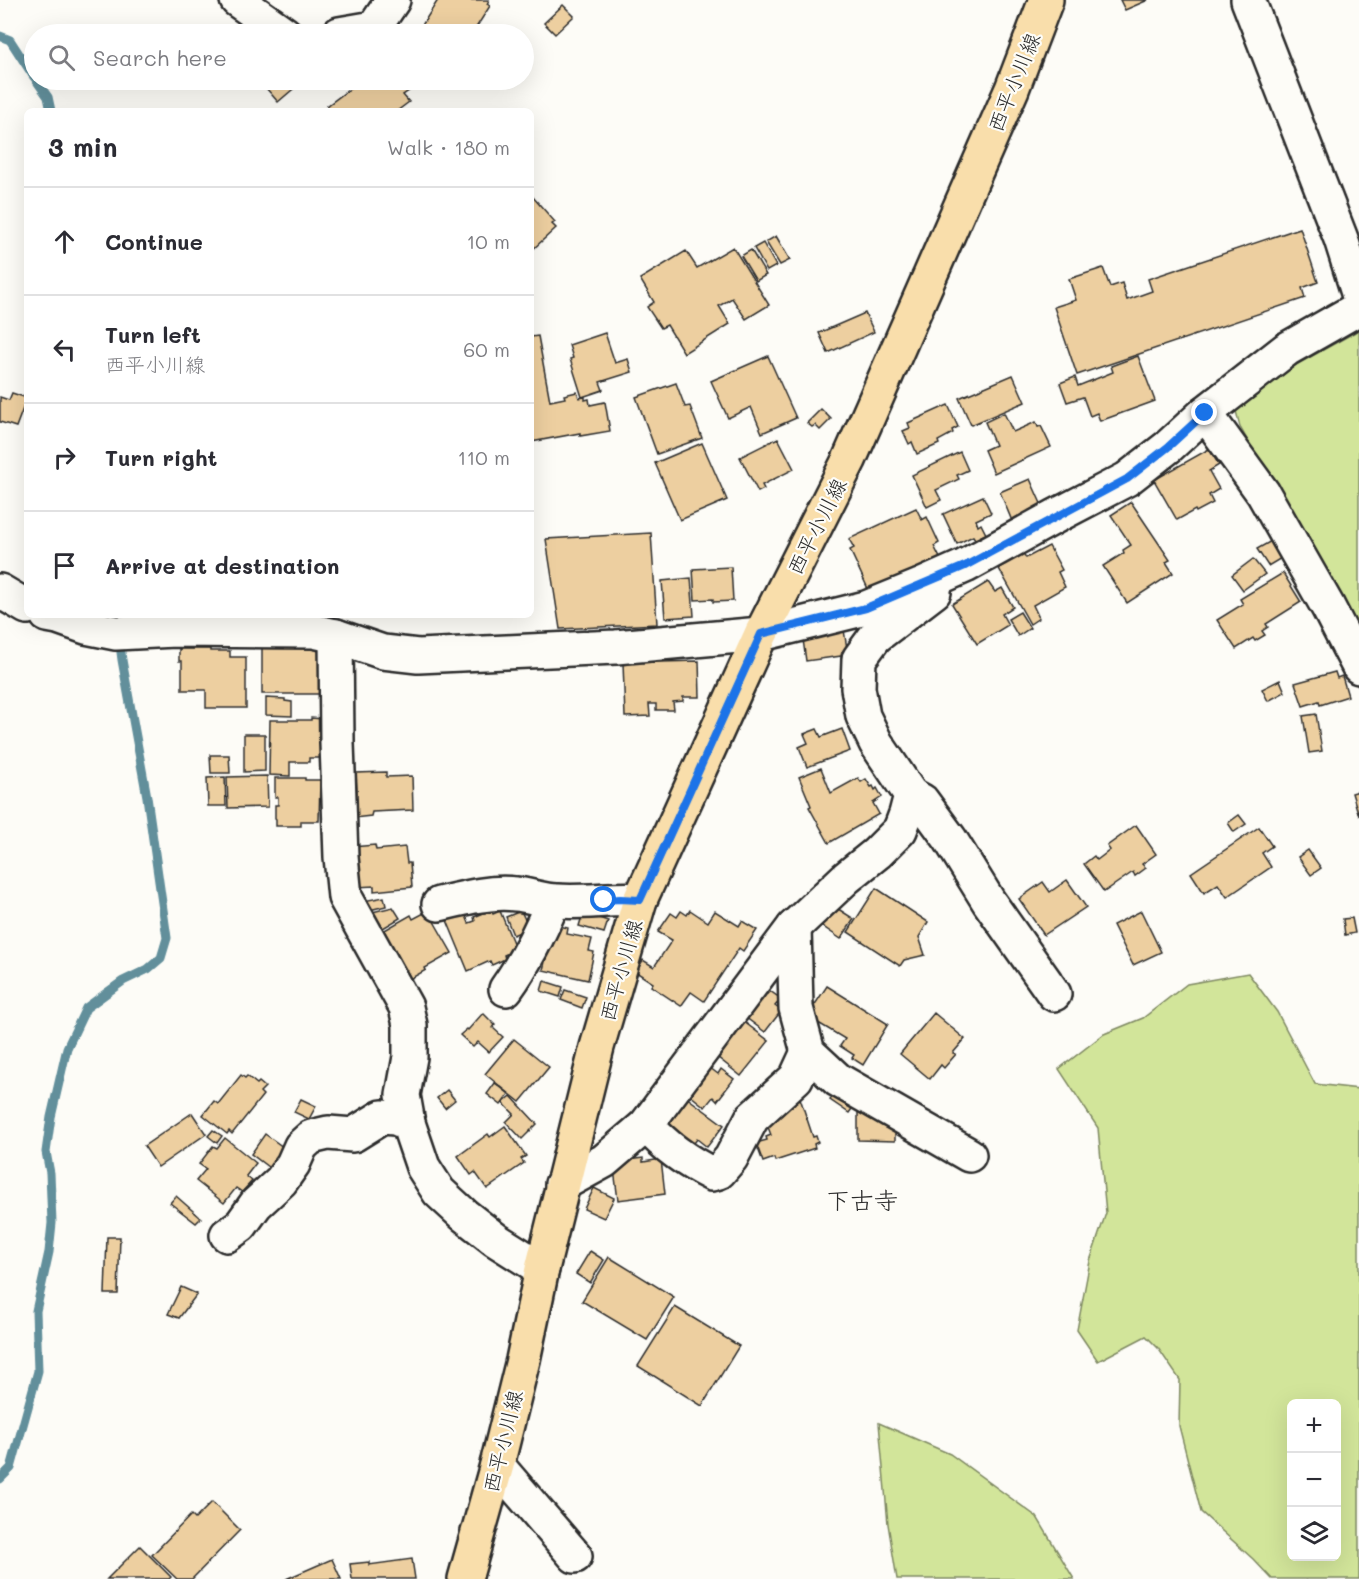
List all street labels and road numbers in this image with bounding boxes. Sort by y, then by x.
street label: 西平小川線 [981,28,1045,136]
street label: 西平小川線 [780,473,852,579]
street label: 西平小川線 [593,916,647,1024]
street label: 西平小川線 [476,1387,528,1495]

